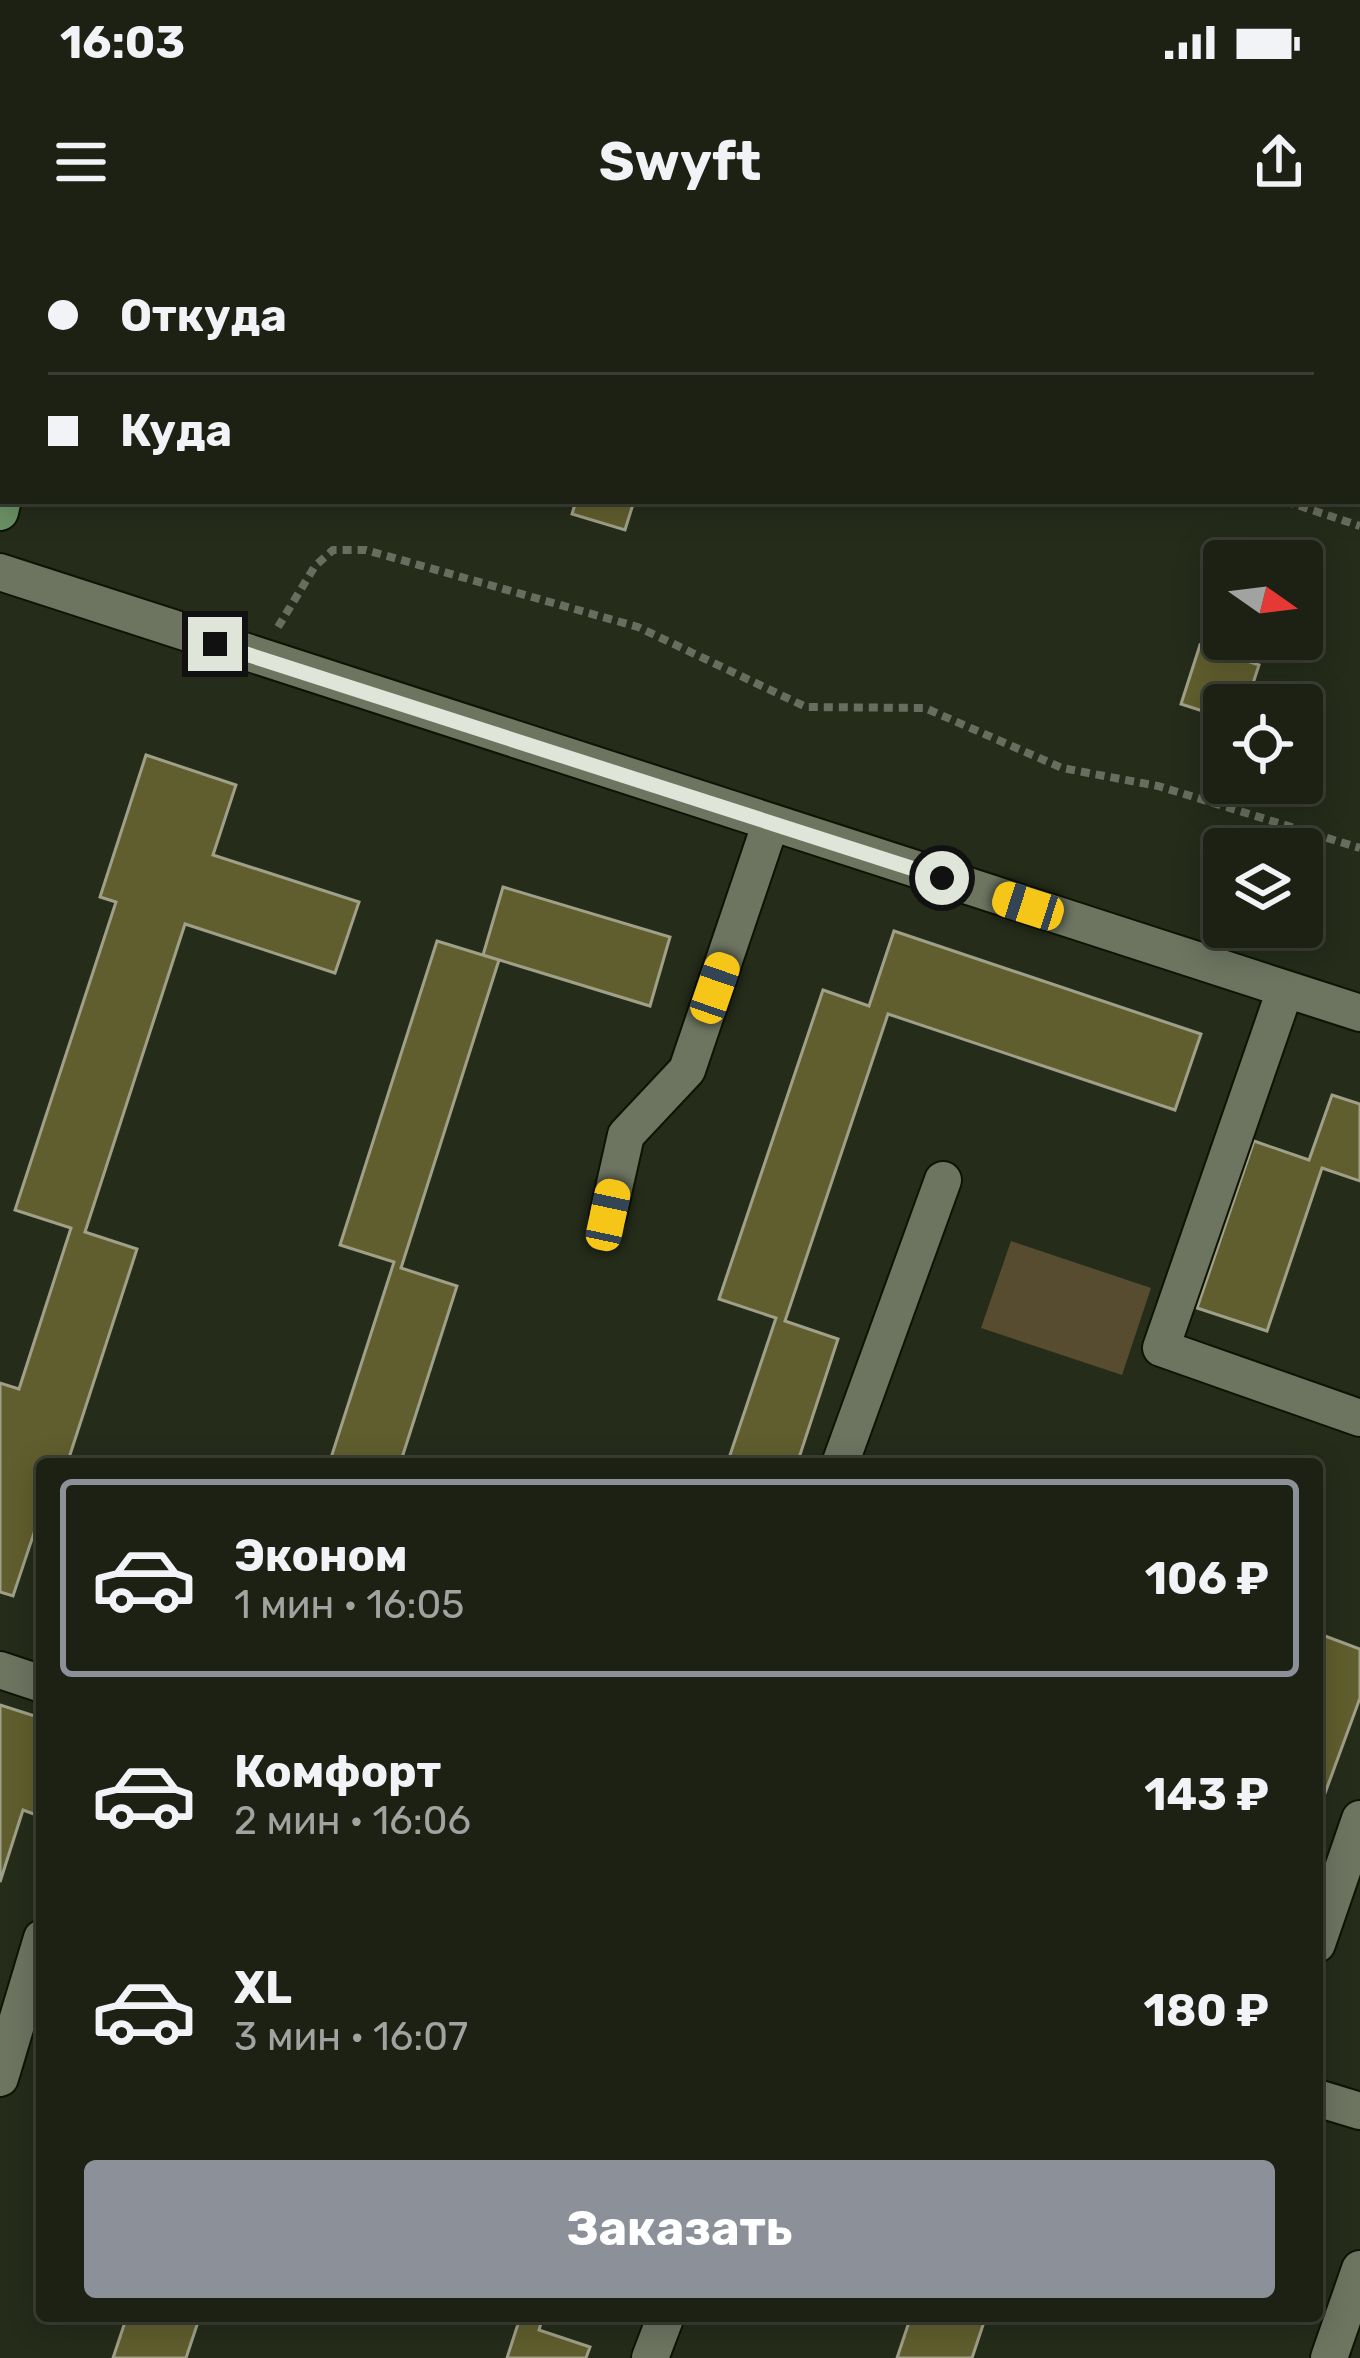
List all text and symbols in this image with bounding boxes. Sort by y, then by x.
text: 16:03 [60,16,185,69]
icon: menu [48,129,114,195]
icon: share [1246,129,1312,195]
text: Swyft [599,130,761,194]
text: Откуда [120,289,287,342]
text: Куда [120,404,232,457]
north arrow [1203,540,1323,660]
map controls [1203,540,1323,948]
route end [188,617,242,671]
button: locate [1203,684,1323,804]
button: layers [1203,828,1323,948]
route start [915,851,969,905]
car [988,878,1068,934]
car [686,948,744,1028]
car [583,1176,633,1254]
icon: car [90,1524,198,1632]
text: Эконом [234,1529,408,1582]
text: 106 ₽ [1145,1552,1269,1605]
text: 1 мин · 16:05 [234,1582,464,1628]
icon: car [90,1740,198,1848]
text: Комфорт [234,1745,441,1798]
text: 143 ₽ [1144,1768,1269,1821]
text: 2 мин · 16:06 [234,1798,471,1844]
icon: car [90,1956,198,2064]
text: XL [234,1961,292,2014]
text: 180 ₽ [1144,1984,1269,2037]
text: 3 мин · 16:07 [234,2014,468,2060]
button: Заказать [84,2160,1275,2298]

